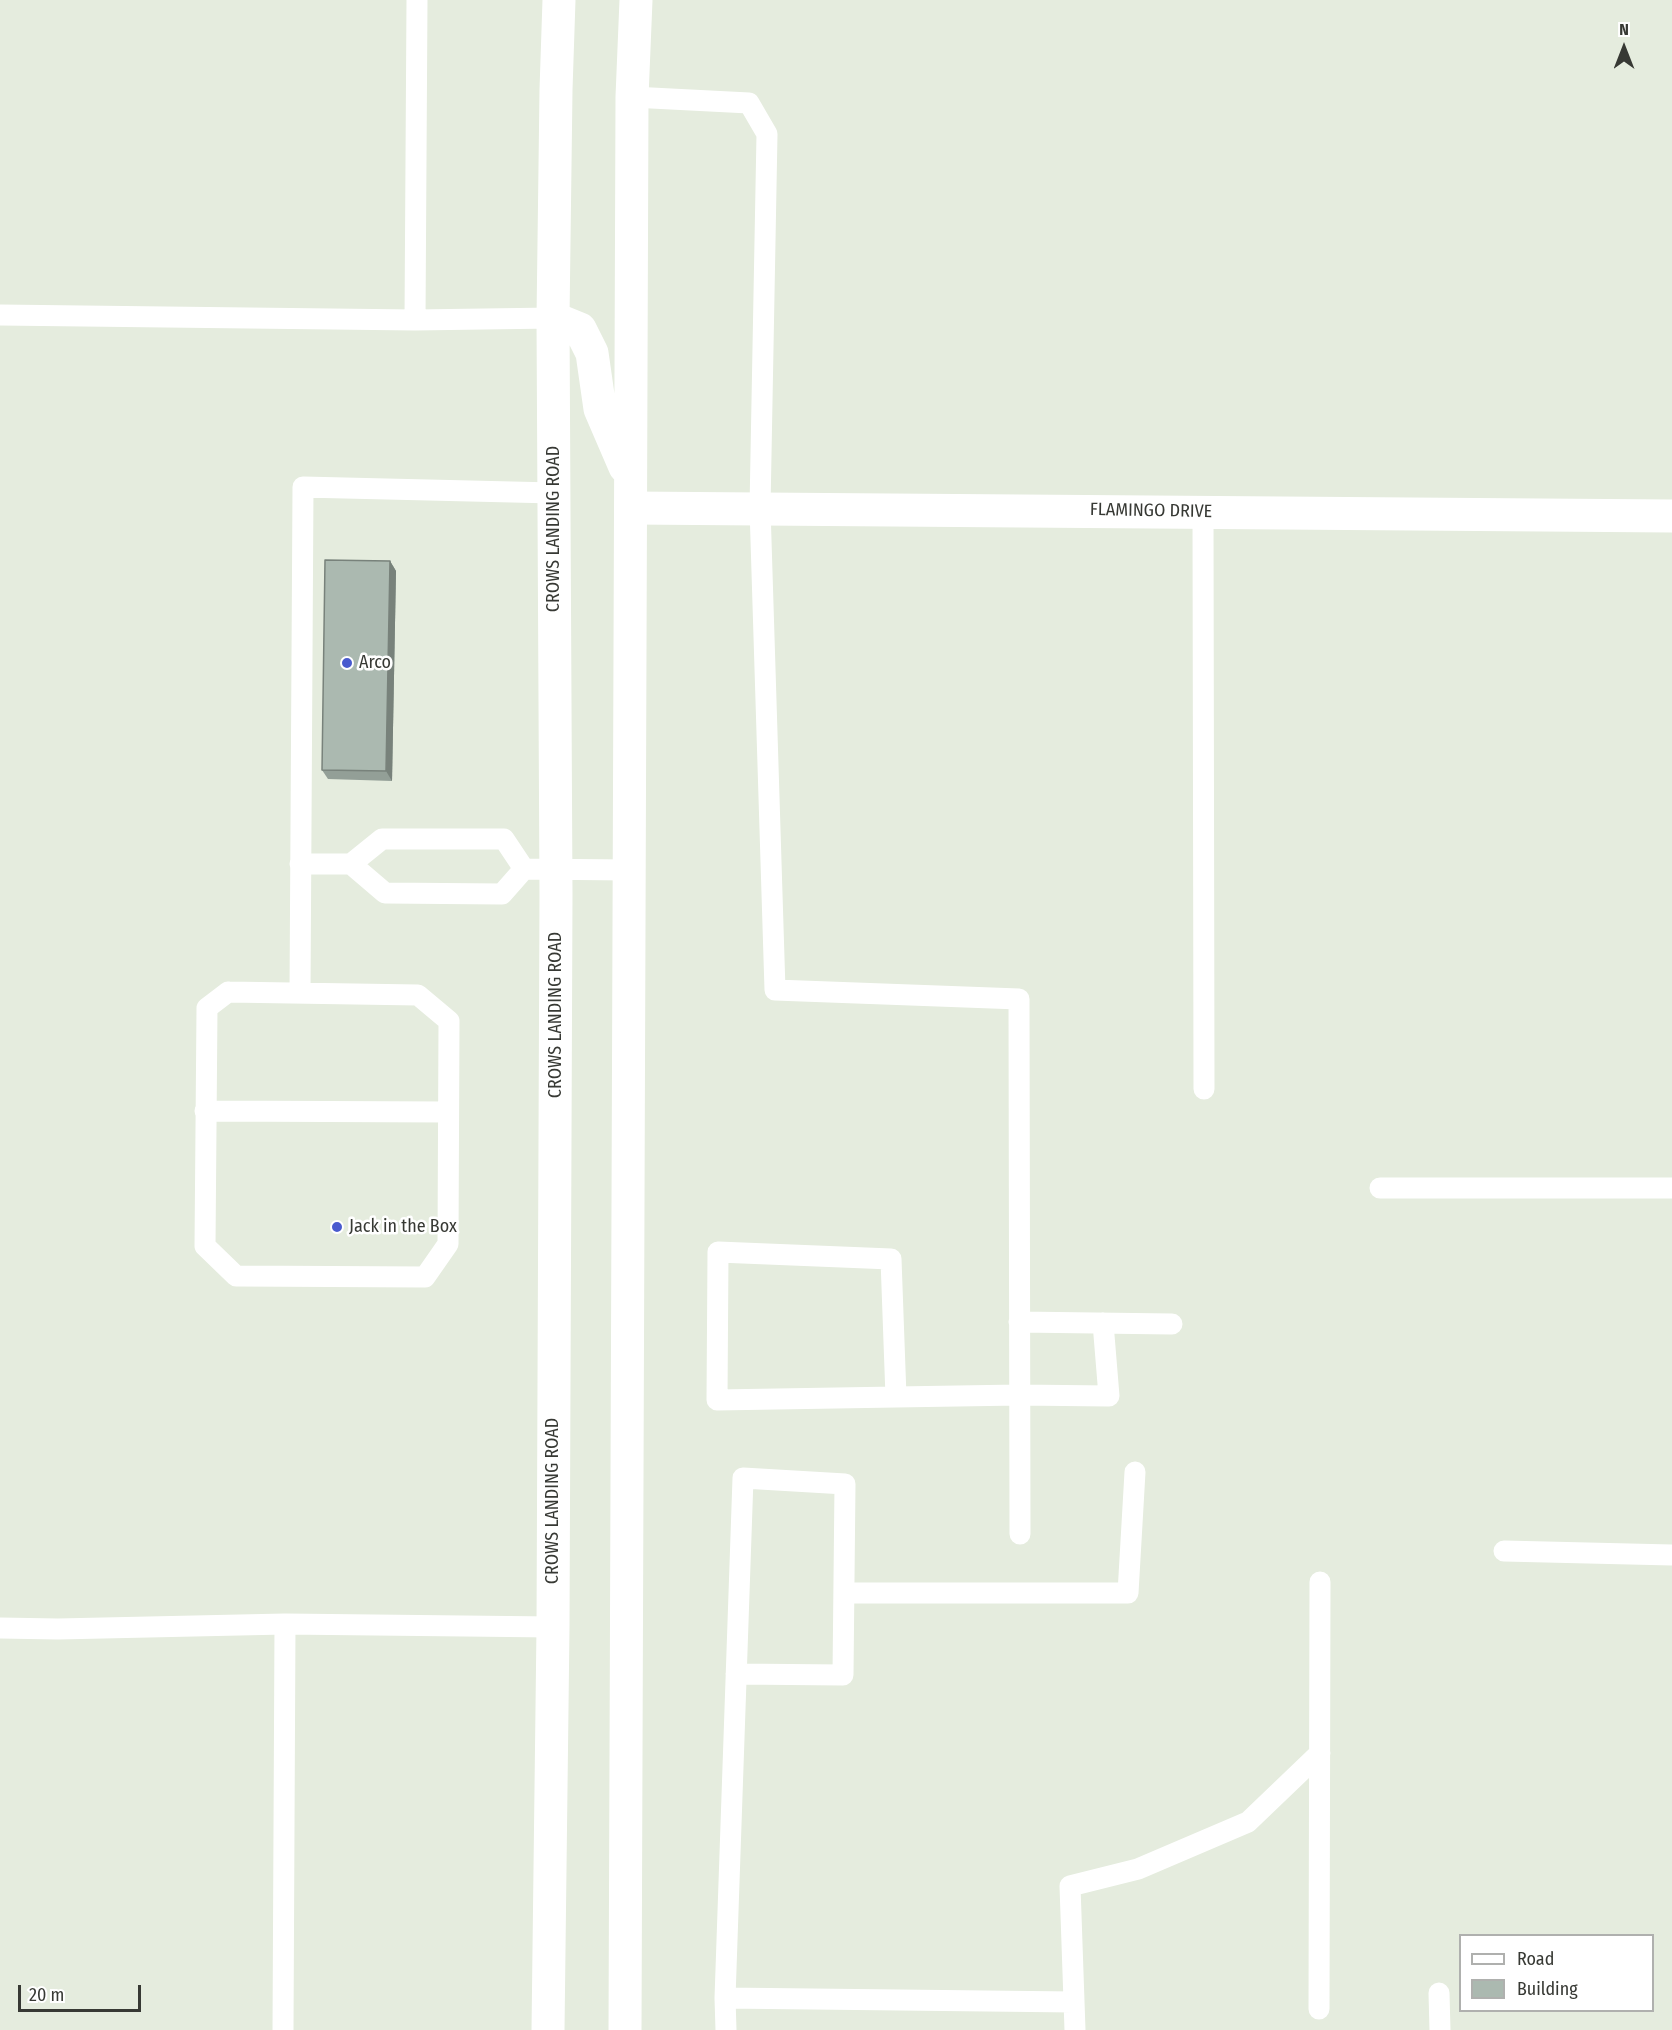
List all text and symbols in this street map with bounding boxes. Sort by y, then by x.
north arrow [1594,18,1654,78]
text: N [1619,20,1629,39]
street label: CROWS LANDING ROAD [543,446,565,612]
street label: FLAMINGO DRIVE [1090,499,1212,523]
place label: Arco [359,652,391,674]
marker: Arco [340,656,354,670]
street label: CROWS LANDING ROAD [545,932,567,1098]
place label: Jack in the Box [349,1216,457,1238]
marker: Jack in the Box [330,1220,344,1234]
street label: CROWS LANDING ROAD [542,1418,564,1584]
legend [1459,1934,1654,2012]
text: Road [1517,1948,1554,1970]
scale bar [21,1973,144,2011]
text: Building [1517,1978,1578,2000]
text: 20 m [29,1984,64,2006]

